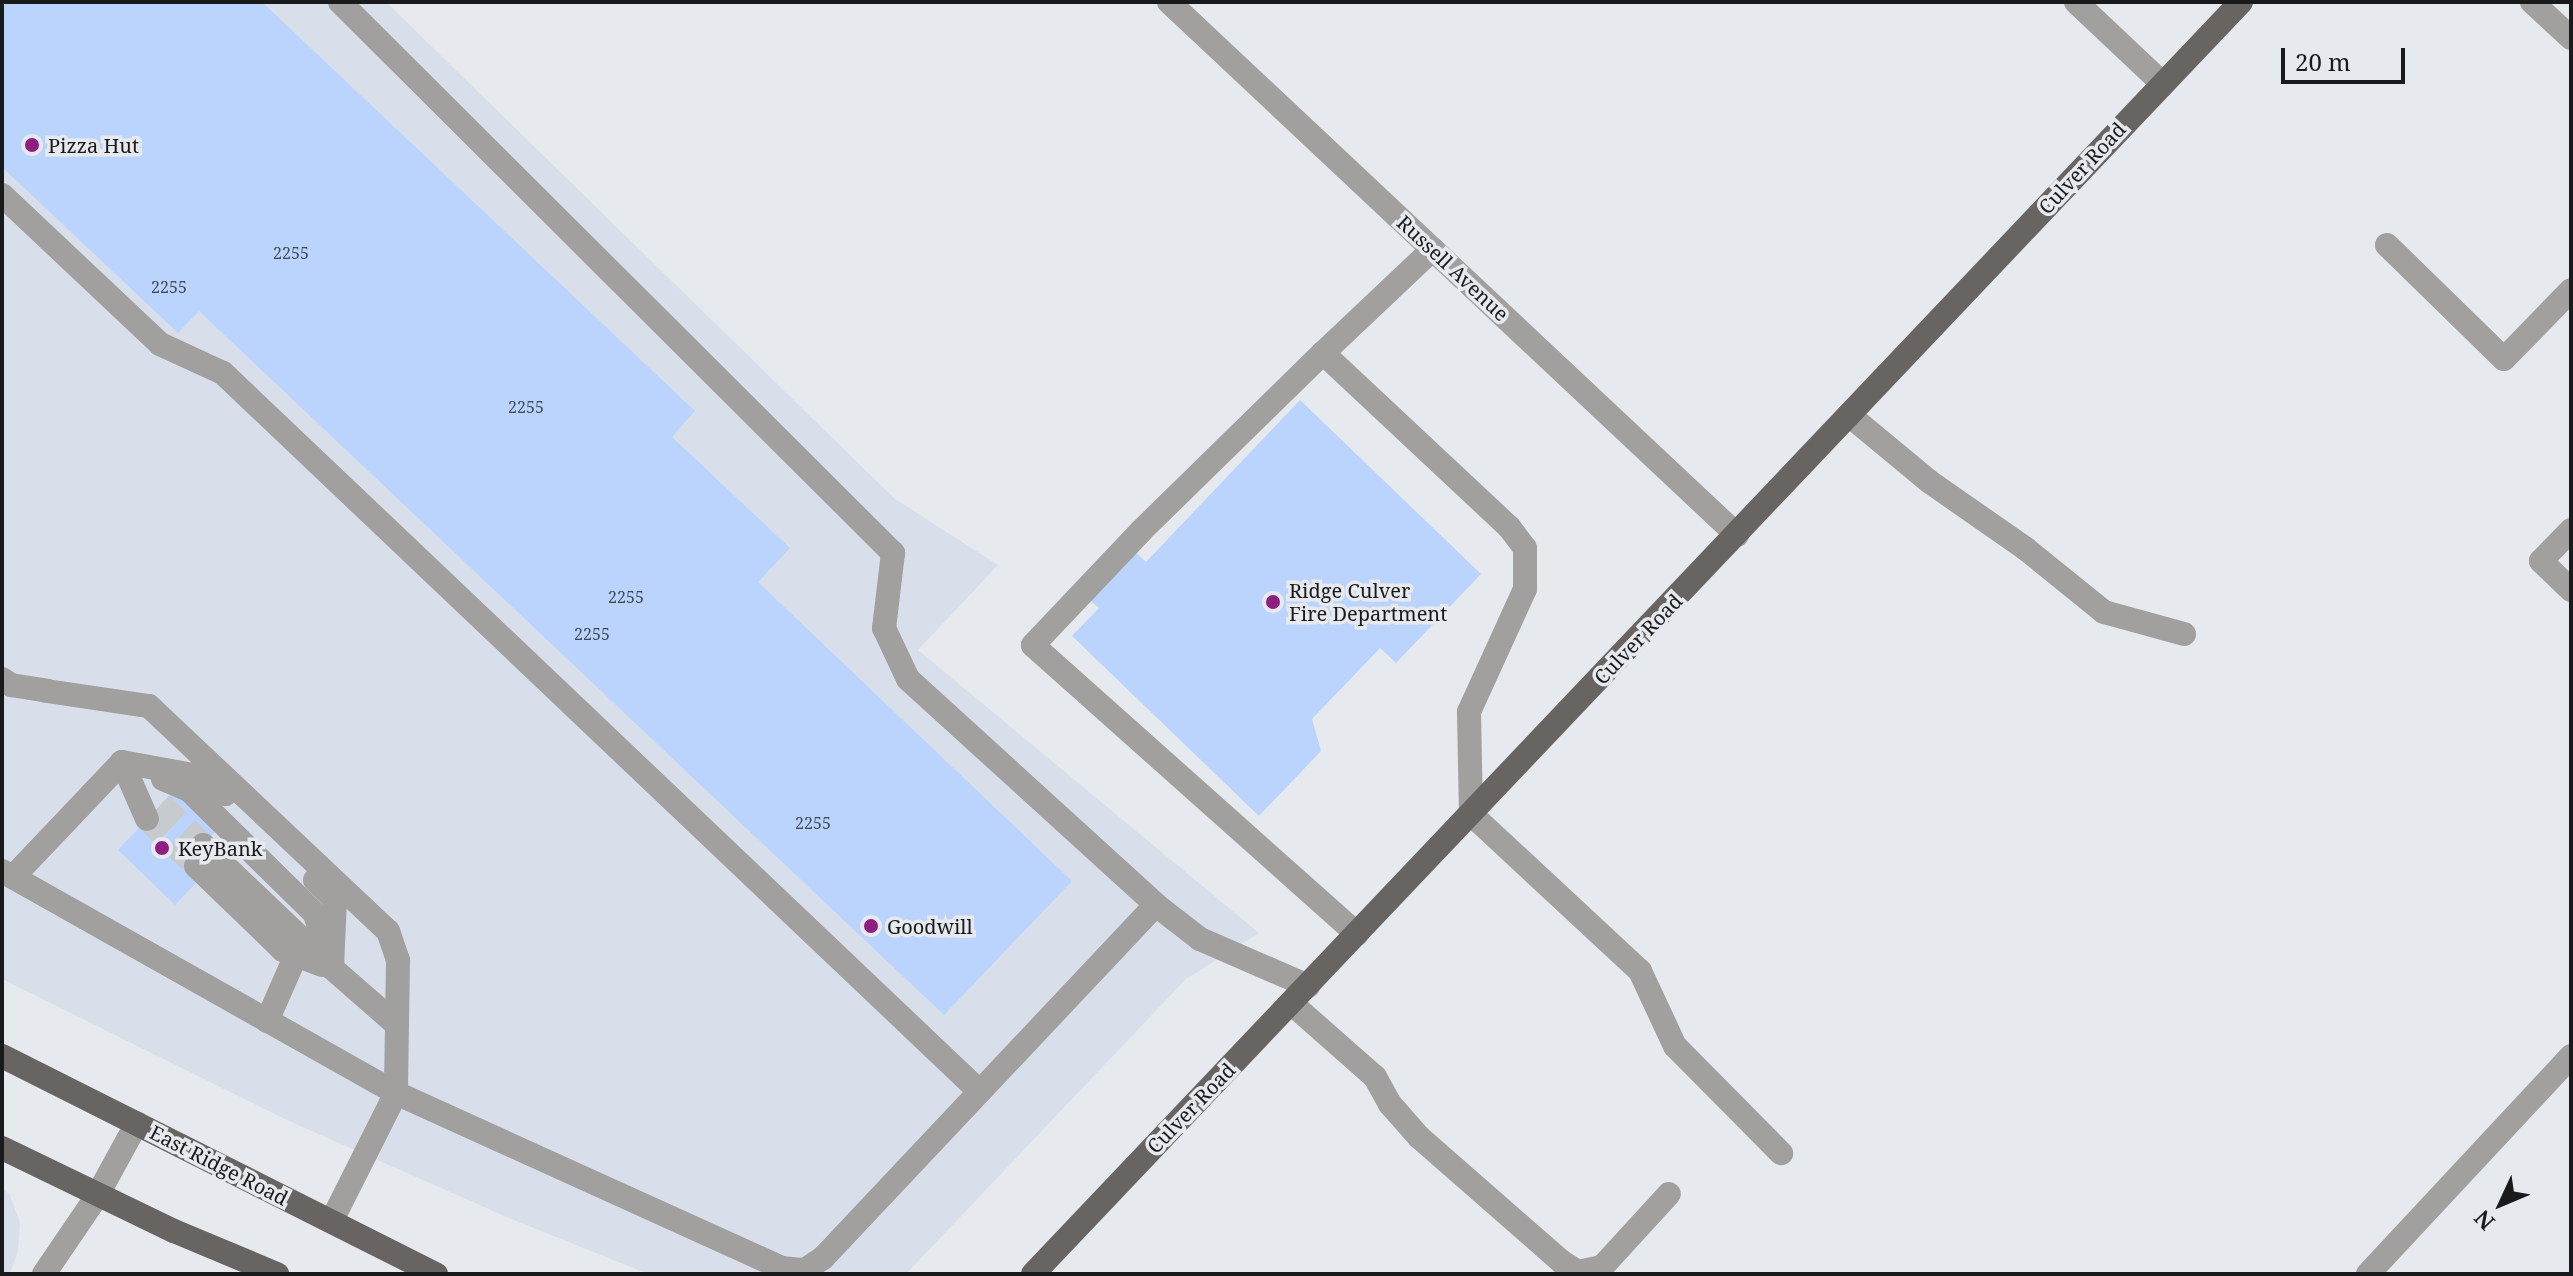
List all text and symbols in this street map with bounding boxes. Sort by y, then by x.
scale bar [2285,32,2409,82]
text: 20 m [2295,45,2351,78]
street label: Culver Road [2034,117,2130,219]
place label: Pizza Hut [48,133,139,157]
marker: Pizza Hut [23,136,41,154]
street label: Russell Avenue [1392,210,1514,326]
house number: 2255 [273,243,309,263]
house number: 2255 [151,277,187,297]
house number: 2255 [508,397,544,417]
place label: Ridge Culver Fire Department [1289,578,1447,625]
house number: 2255 [608,587,644,607]
street label: Culver Road [1589,589,1687,689]
marker: Ridge Culver Fire Department [1264,593,1282,611]
house number: 2255 [574,624,610,644]
house number: 2255 [795,813,831,833]
place label: KeyBank [178,836,263,860]
marker: KeyBank [153,839,171,857]
place label: Goodwill [887,914,973,938]
marker: Goodwill [862,917,880,935]
street label: Culver Road [1142,1058,1240,1158]
street label: East Ridge Road [146,1120,292,1210]
north arrow [2461,1164,2541,1244]
text: N [2467,1204,2501,1237]

